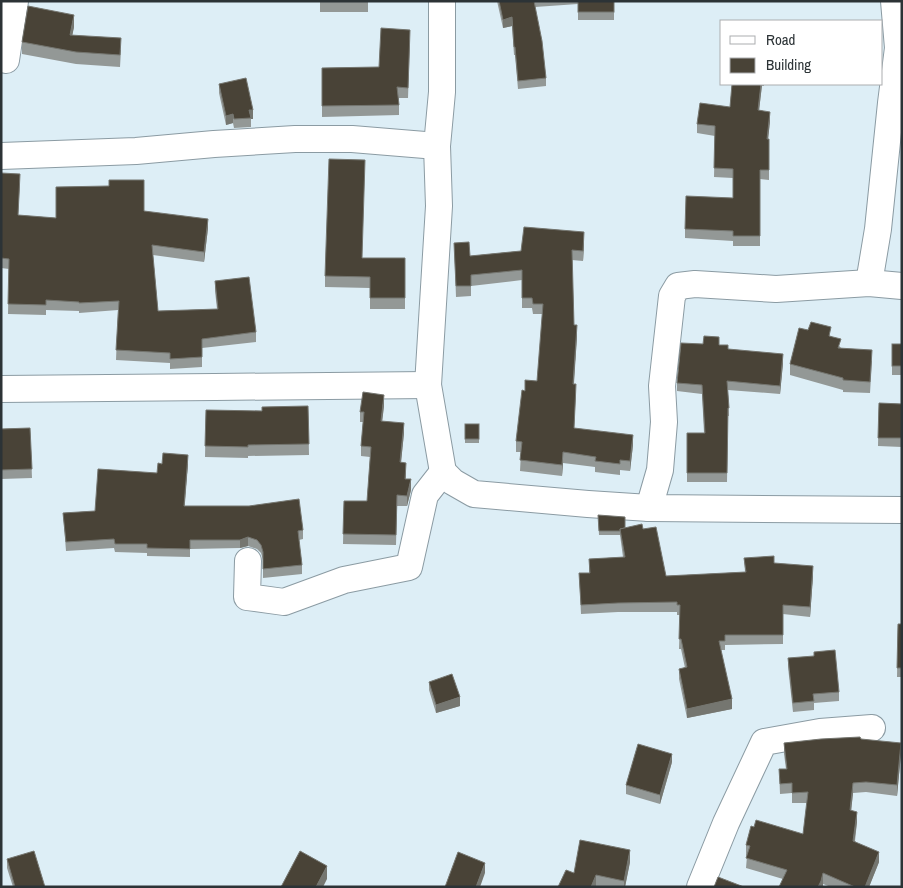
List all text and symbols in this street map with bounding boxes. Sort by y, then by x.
legend [720,20,883,85]
text: Road [766,29,795,50]
text: Building [766,54,811,75]

